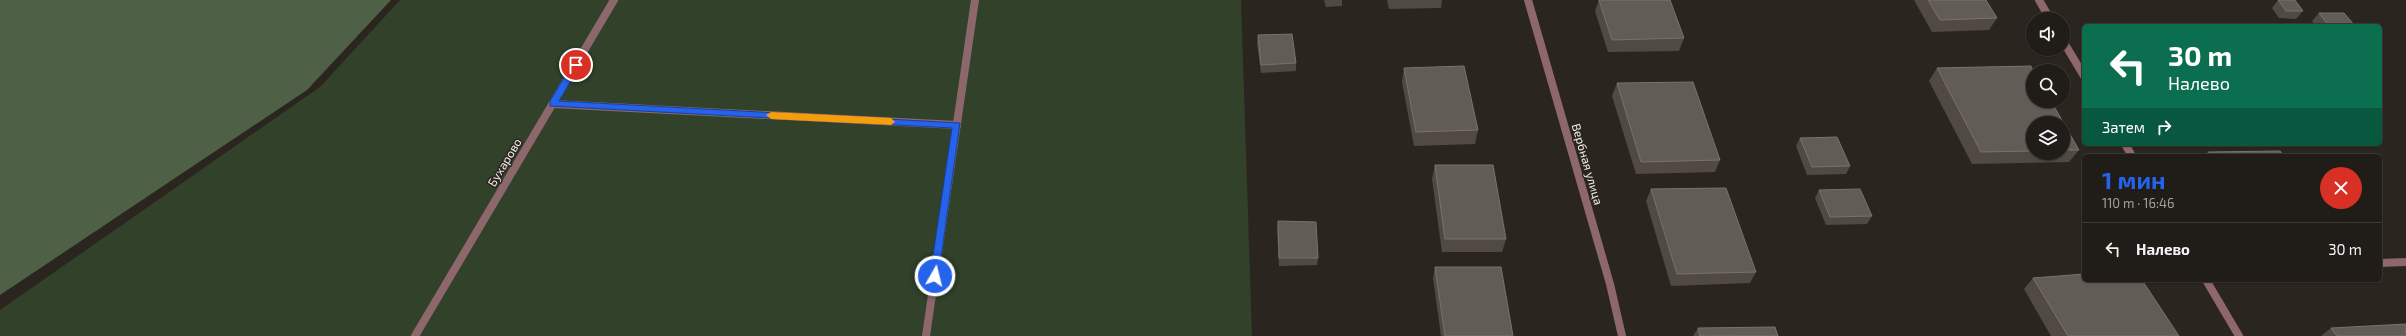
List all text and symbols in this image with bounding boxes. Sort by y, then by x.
map controls [2026,12,2070,160]
button: sound [2026,12,2070,56]
text: 30 m [2168,38,2232,72]
icon: left [2102,40,2154,92]
pin [559,48,593,82]
icon: arrive [565,54,587,76]
button: search [2026,64,2070,108]
text: Налево [2168,72,2230,94]
button: layers [2026,116,2070,160]
icon: right [2153,116,2175,138]
text: Затем [2102,118,2145,136]
street label: Вербная улица [1569,122,1606,207]
street label: Бухарово [484,135,525,189]
text: 1 мин [2102,165,2166,194]
button: close [2320,167,2362,209]
text: 110 m · 16:46 [2102,195,2174,211]
icon: left [2102,238,2124,260]
text: Налево [2136,240,2190,258]
text: 30 m [2328,240,2362,258]
position arrow [914,255,956,297]

